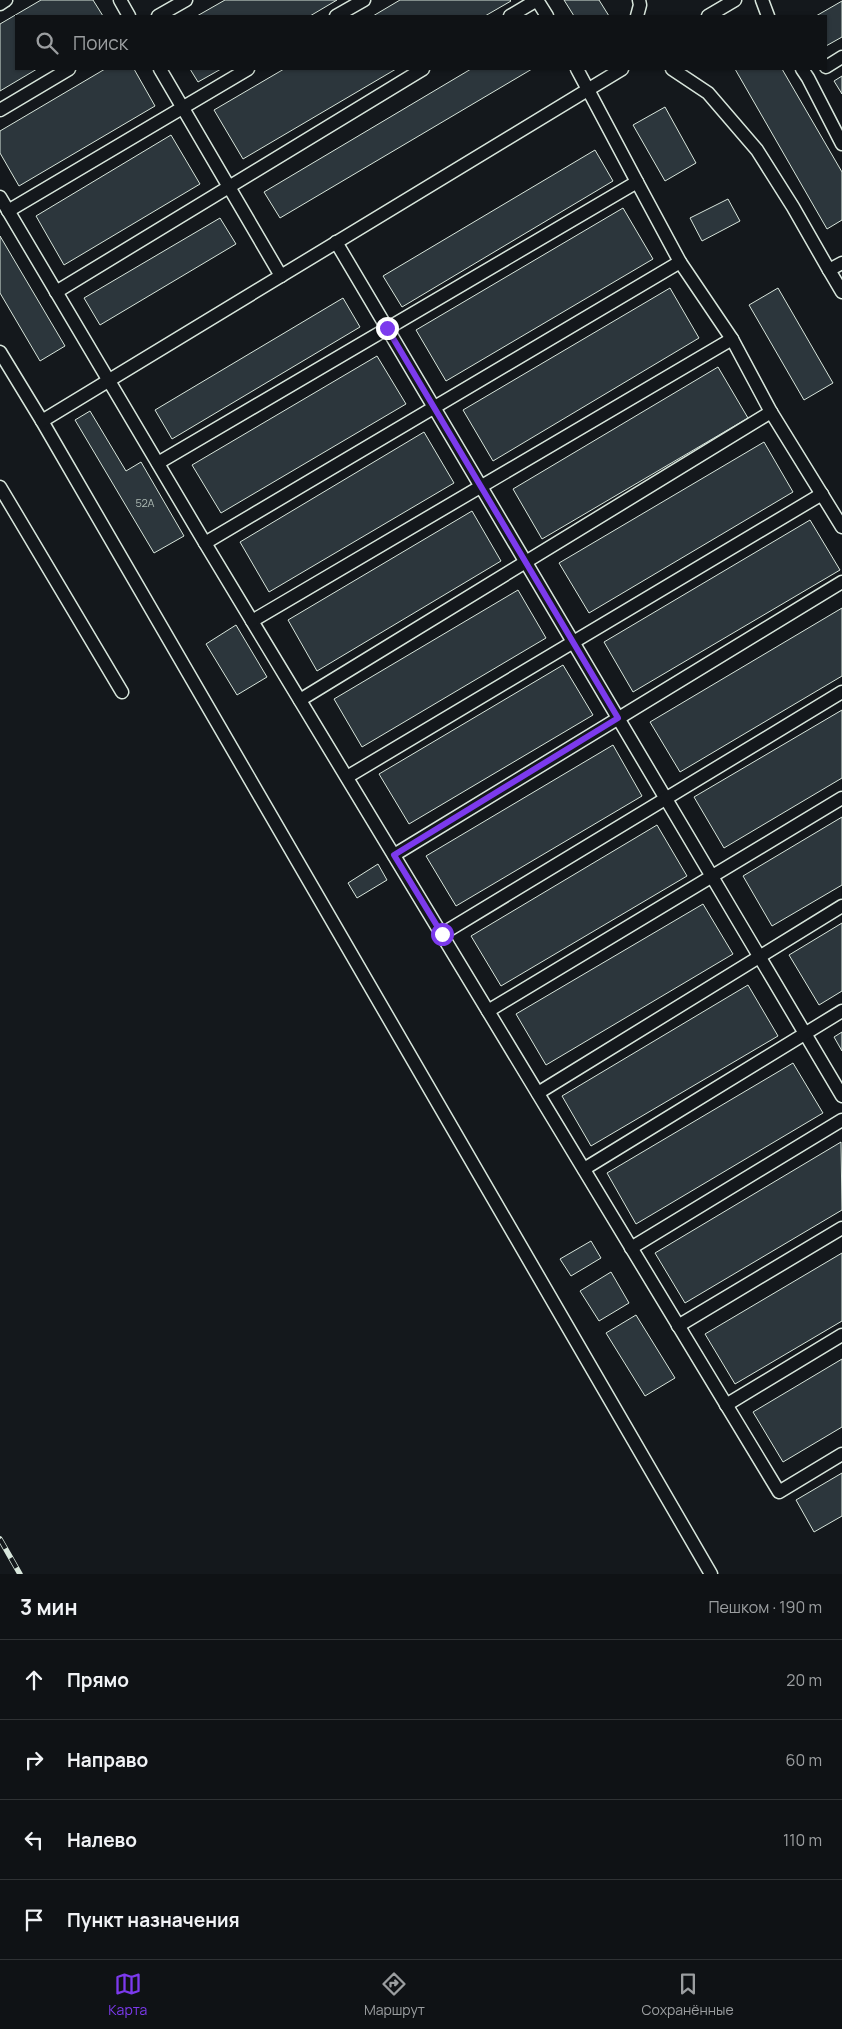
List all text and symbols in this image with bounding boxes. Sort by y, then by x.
search box [15,15,827,70]
icon: search [33,29,61,57]
text: Поиск [73,30,128,56]
route end [376,317,399,340]
house number: 52А [135,495,155,510]
route start [431,923,454,946]
text: 3 мин [20,1593,77,1621]
text: Пешком · 190 m [708,1596,822,1618]
icon: ahead [20,1666,48,1694]
text: Прямо [67,1667,129,1693]
text: 20 m [786,1669,822,1691]
icon: right [20,1746,48,1774]
text: Направо [67,1747,148,1773]
text: 60 m [786,1749,822,1771]
icon: left [20,1826,48,1854]
text: Налево [67,1827,137,1853]
text: 110 m [783,1829,822,1851]
icon: arrive [20,1906,48,1934]
text: Пункт назначения [67,1907,240,1933]
tab: Карта [108,1970,147,2019]
tab: Маршрут [364,1970,425,2019]
tab: Сохранённые [642,1970,734,2019]

